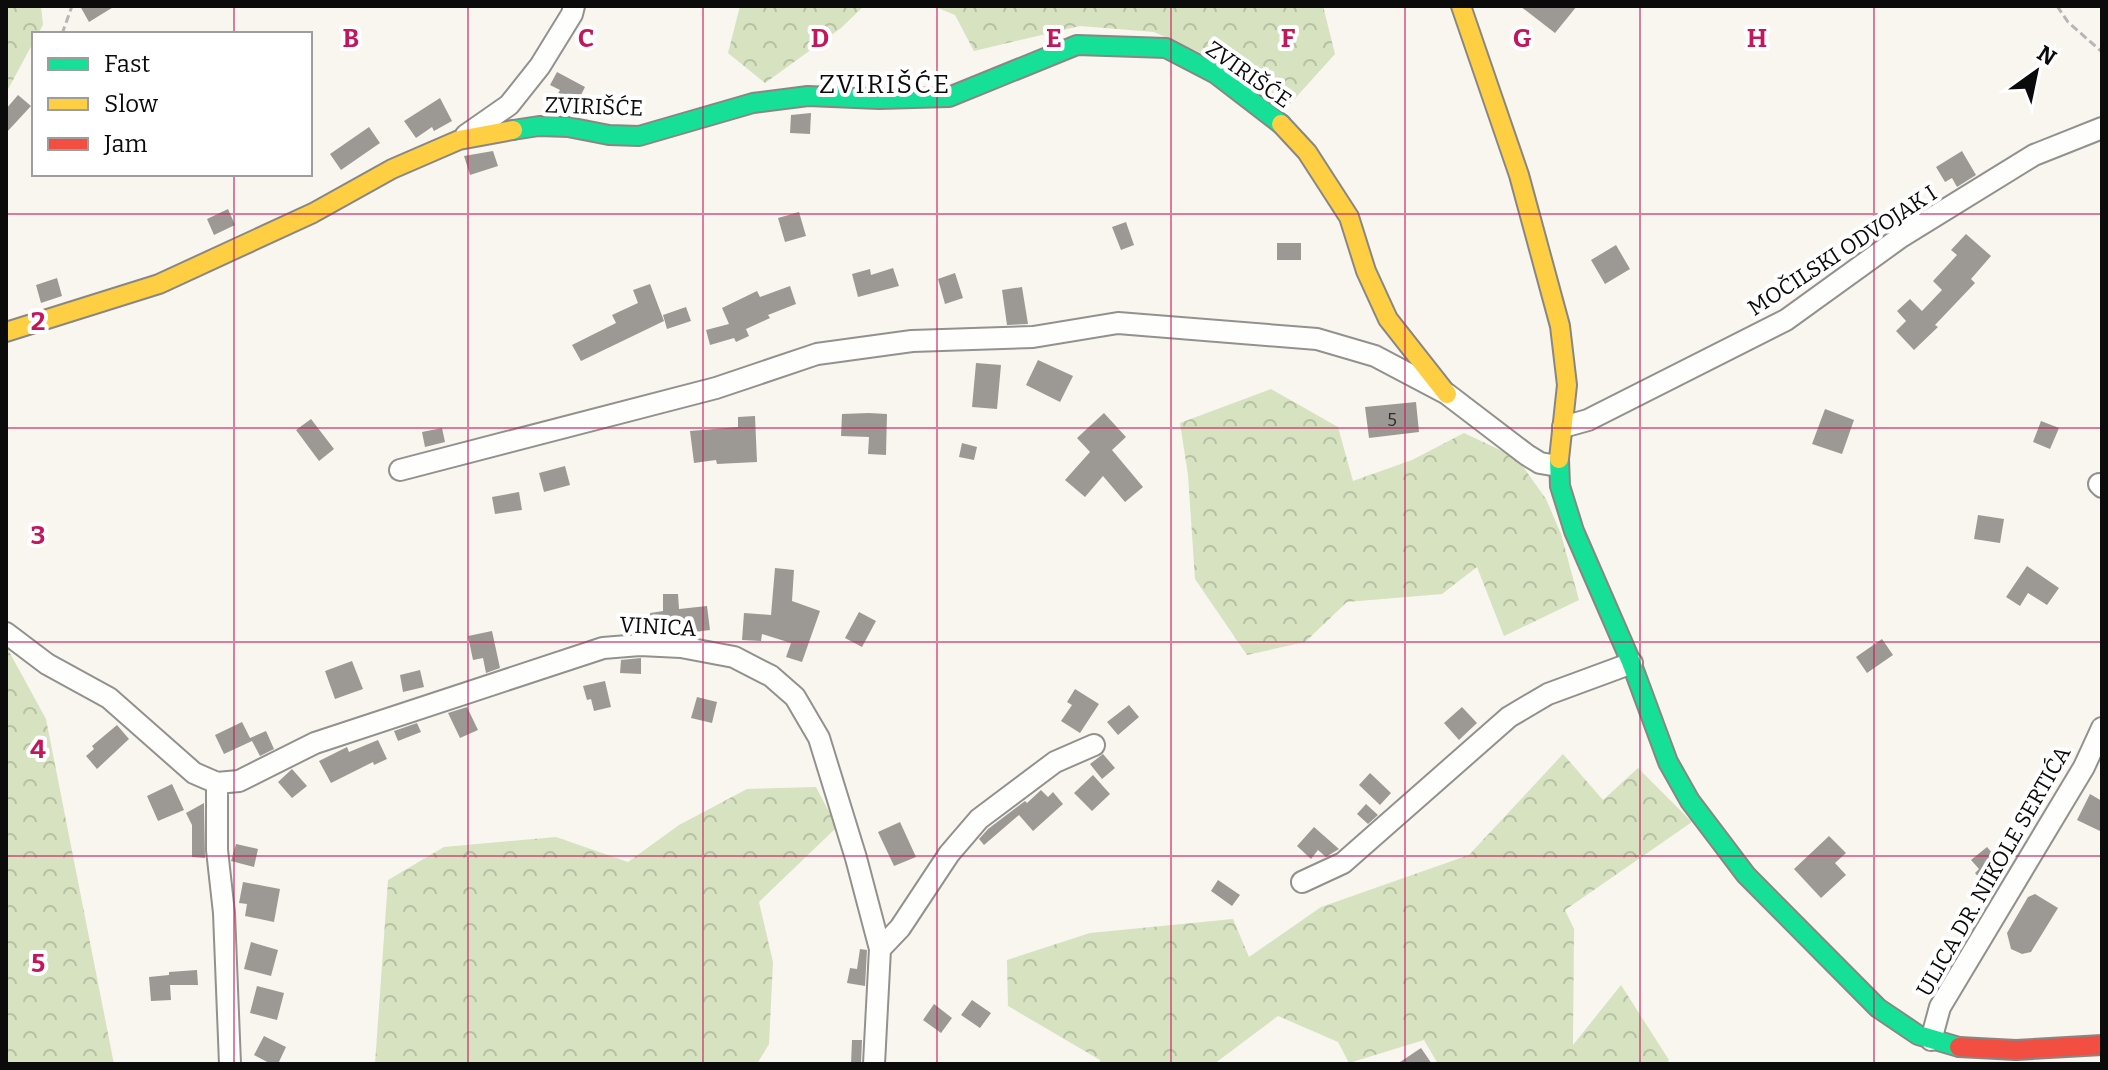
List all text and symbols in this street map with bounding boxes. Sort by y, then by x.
text: B [343,23,359,54]
text: C [578,23,594,54]
text: D [811,23,829,54]
text: E [1046,23,1062,54]
text: F [1281,23,1296,54]
text: G [1513,23,1532,54]
text: H [1747,23,1767,54]
legend [32,32,312,176]
north arrow [1996,32,2076,112]
street label: ZVIRIŠĆE [1201,35,1297,114]
text: N [2032,40,2061,72]
text: Fast [104,50,150,78]
district label: ZVIRIŠĆE [819,69,951,100]
text: Slow [104,90,159,118]
street label: ZVIRIŠĆE [544,91,644,122]
text: Jam [103,130,148,158]
street label: MOČILSKI ODVOJAK I [1743,179,1942,322]
text: 2 [31,306,45,337]
house number: 5 [1387,409,1397,431]
text: 3 [31,520,45,551]
street label: VINICA [619,611,697,642]
text: 4 [30,734,46,765]
street label: ULICA DR. NIKOLE SERTIĆA [1911,741,2076,1001]
text: 5 [31,948,45,979]

